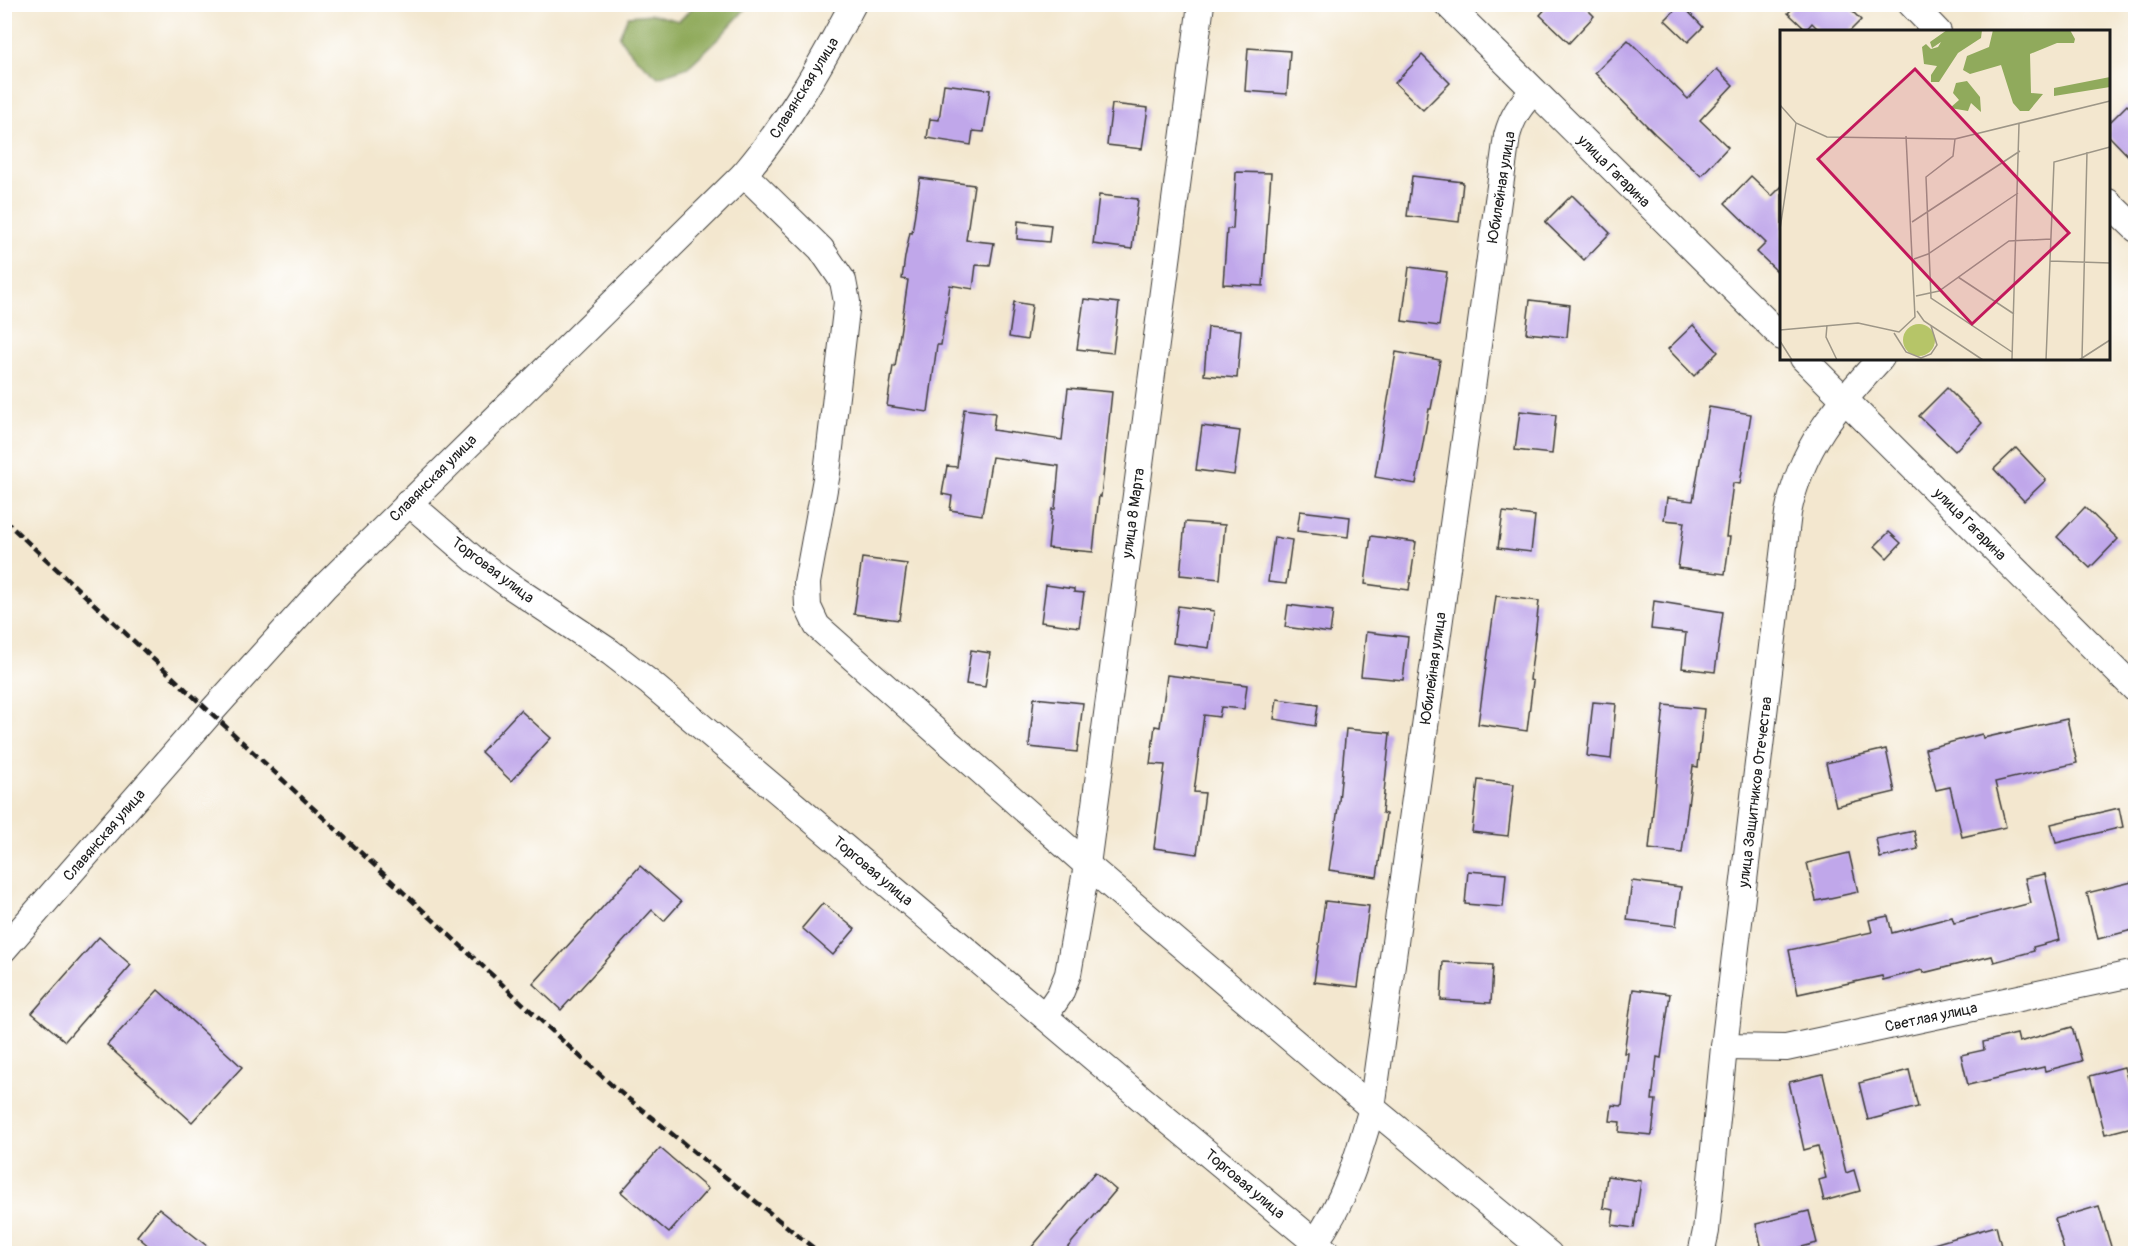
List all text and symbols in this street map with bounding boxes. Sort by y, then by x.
inset map [1780,30,2110,360]
street label: Славянская улица [766,34,843,142]
street label: Юбилейная улица [1483,130,1520,244]
street label: улица Гагарина [1573,130,1654,212]
street label: Славянская улица [386,431,481,526]
street label: улица 8 Марта [1118,467,1149,560]
street label: улица Гагарина [1929,483,2010,565]
street label: Торговая улица [448,533,538,608]
street label: Юбилейная улица [1416,611,1451,725]
street label: улица Защитников Отечества [1734,696,1777,890]
street label: Славянская улица [59,785,150,885]
street label: Торговая улица [829,832,917,910]
street label: Светлая улица [1883,998,1979,1037]
street label: Торговая улица [1201,1145,1289,1223]

